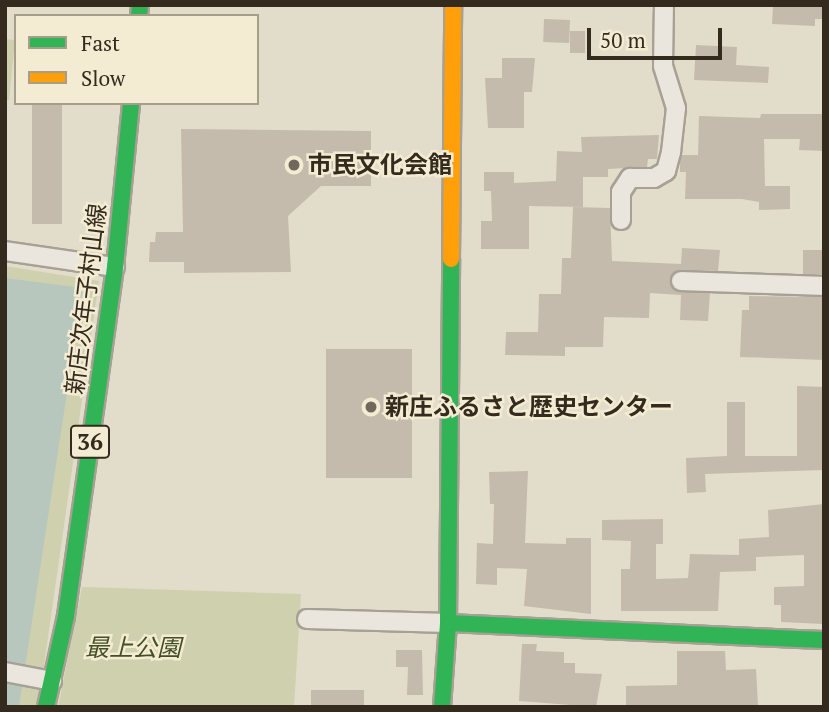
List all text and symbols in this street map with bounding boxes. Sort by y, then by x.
legend [14,14,259,105]
scale bar [591,14,726,58]
text: 50 m [600,26,646,54]
text: Fast [81,29,120,57]
text: Slow [81,64,125,92]
place label: 市民文化会館 [308,151,452,179]
marker: 市民文化会館 [286,157,302,173]
street label: 新庄次年子村山線 [60,202,112,396]
place label: 新庄ふるさと歴史センター [385,393,673,421]
marker: 新庄ふるさと歴史センター [363,399,379,415]
road number: 36 [69,422,111,462]
park label: 最上公園 [85,634,181,662]

